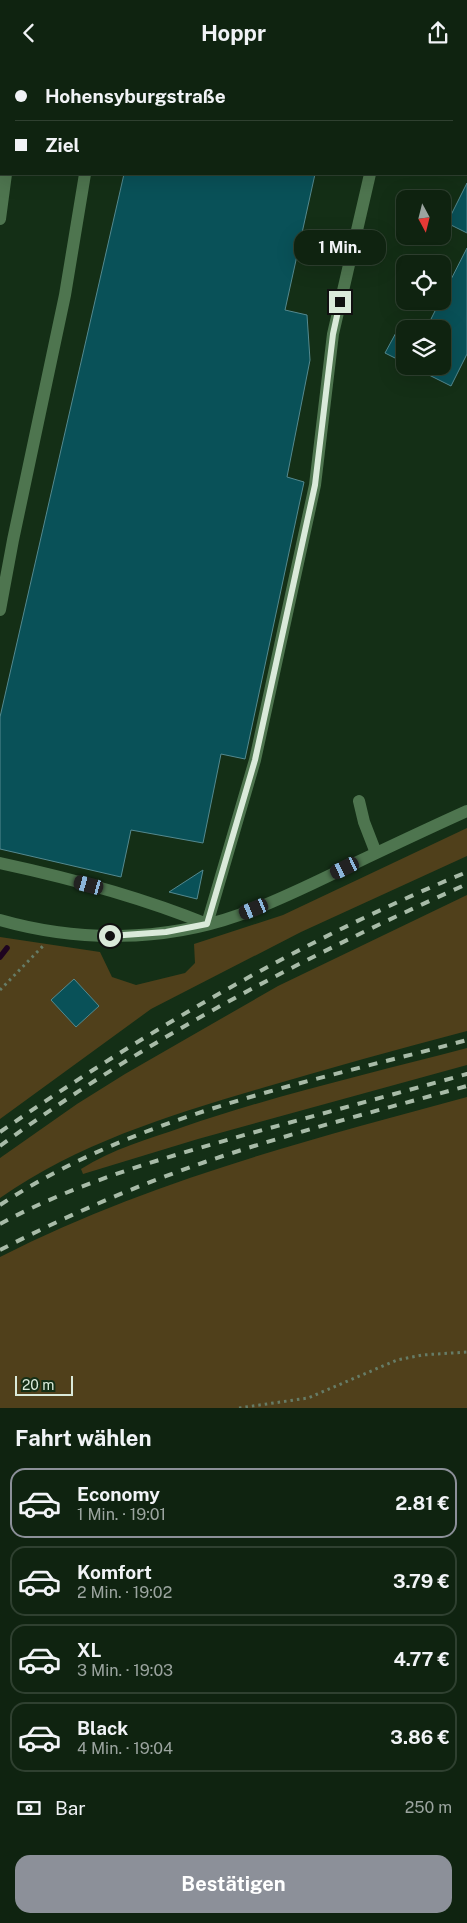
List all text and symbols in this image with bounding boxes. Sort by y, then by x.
icon: back [15,19,43,47]
icon: share [424,19,452,47]
text: Hoppr [201,20,266,46]
text: Hohensyburgstraße [45,85,226,107]
text: Ziel [45,134,80,156]
north arrow [396,190,451,245]
map controls [396,190,451,375]
callout: 1 Min. [294,229,386,265]
text: 1 Min. [318,238,362,257]
button: locate [396,255,451,310]
route end [329,291,351,313]
button: layers [396,320,451,375]
car [328,855,361,881]
car [72,874,105,896]
car [237,896,270,922]
route start [99,925,121,947]
scale bar [15,1373,72,1396]
text: 20 m [22,1377,54,1393]
text: Fahrt wählen [15,1425,152,1451]
icon: car [17,1481,62,1526]
text: Economy [77,1483,160,1505]
text: 2.81 € [395,1492,450,1514]
text: 1 Min. · 19:01 [77,1505,166,1524]
icon: car [17,1559,62,1604]
text: Komfort [77,1561,152,1583]
text: 3.79 € [393,1570,450,1592]
text: 2 Min. · 19:02 [77,1583,172,1602]
icon: car [17,1637,62,1682]
text: XL [77,1639,102,1661]
text: 4.77 € [393,1648,450,1670]
text: 3 Min. · 19:03 [77,1661,173,1680]
icon: car [17,1715,62,1760]
text: Black [77,1717,128,1739]
text: 3.86 € [390,1726,450,1748]
text: 4 Min. · 19:04 [77,1739,173,1758]
icon: cash [15,1794,43,1822]
text: Bar [55,1797,86,1819]
text: 250 m [405,1798,452,1817]
button: Bestätigen [15,1855,452,1913]

